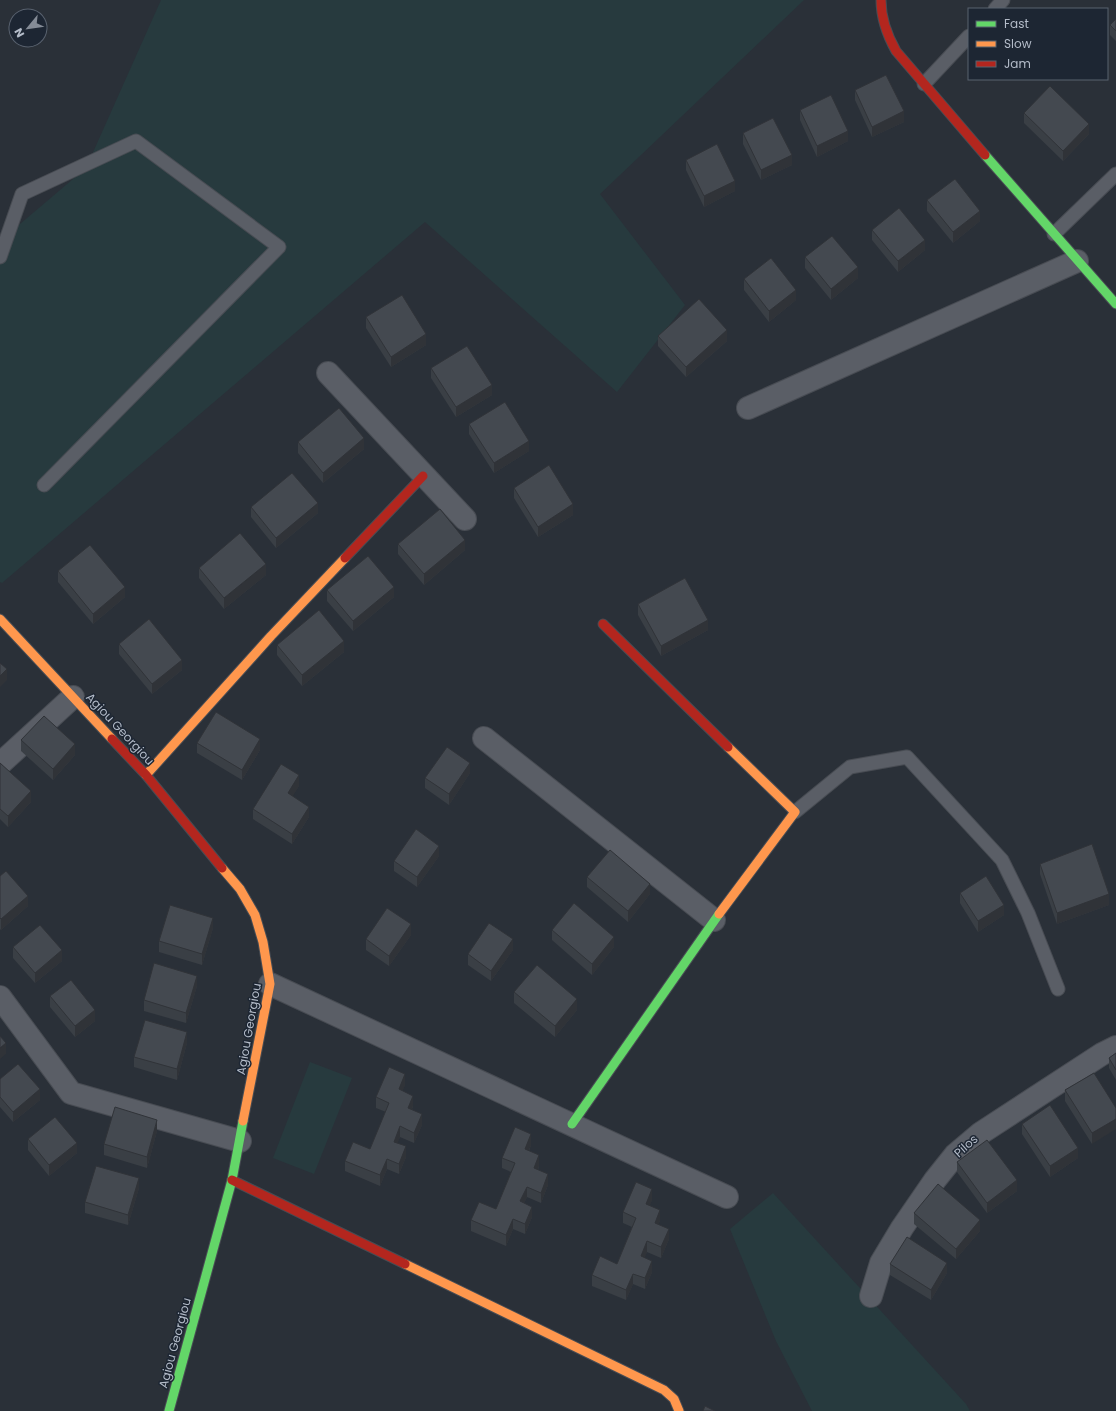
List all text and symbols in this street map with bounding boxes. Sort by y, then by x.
north arrow [8,8,48,48]
legend [968,8,1108,80]
text: Fast [1004,15,1029,32]
text: N [10,25,28,40]
text: Slow [1004,35,1032,52]
text: Jam [1004,55,1031,72]
street label: Agiou Georgiou [82,689,158,768]
street label: Agiou Georgiou [232,982,265,1076]
street label: Pilos [950,1130,981,1161]
street label: Agiou Georgiou [154,1296,195,1390]

